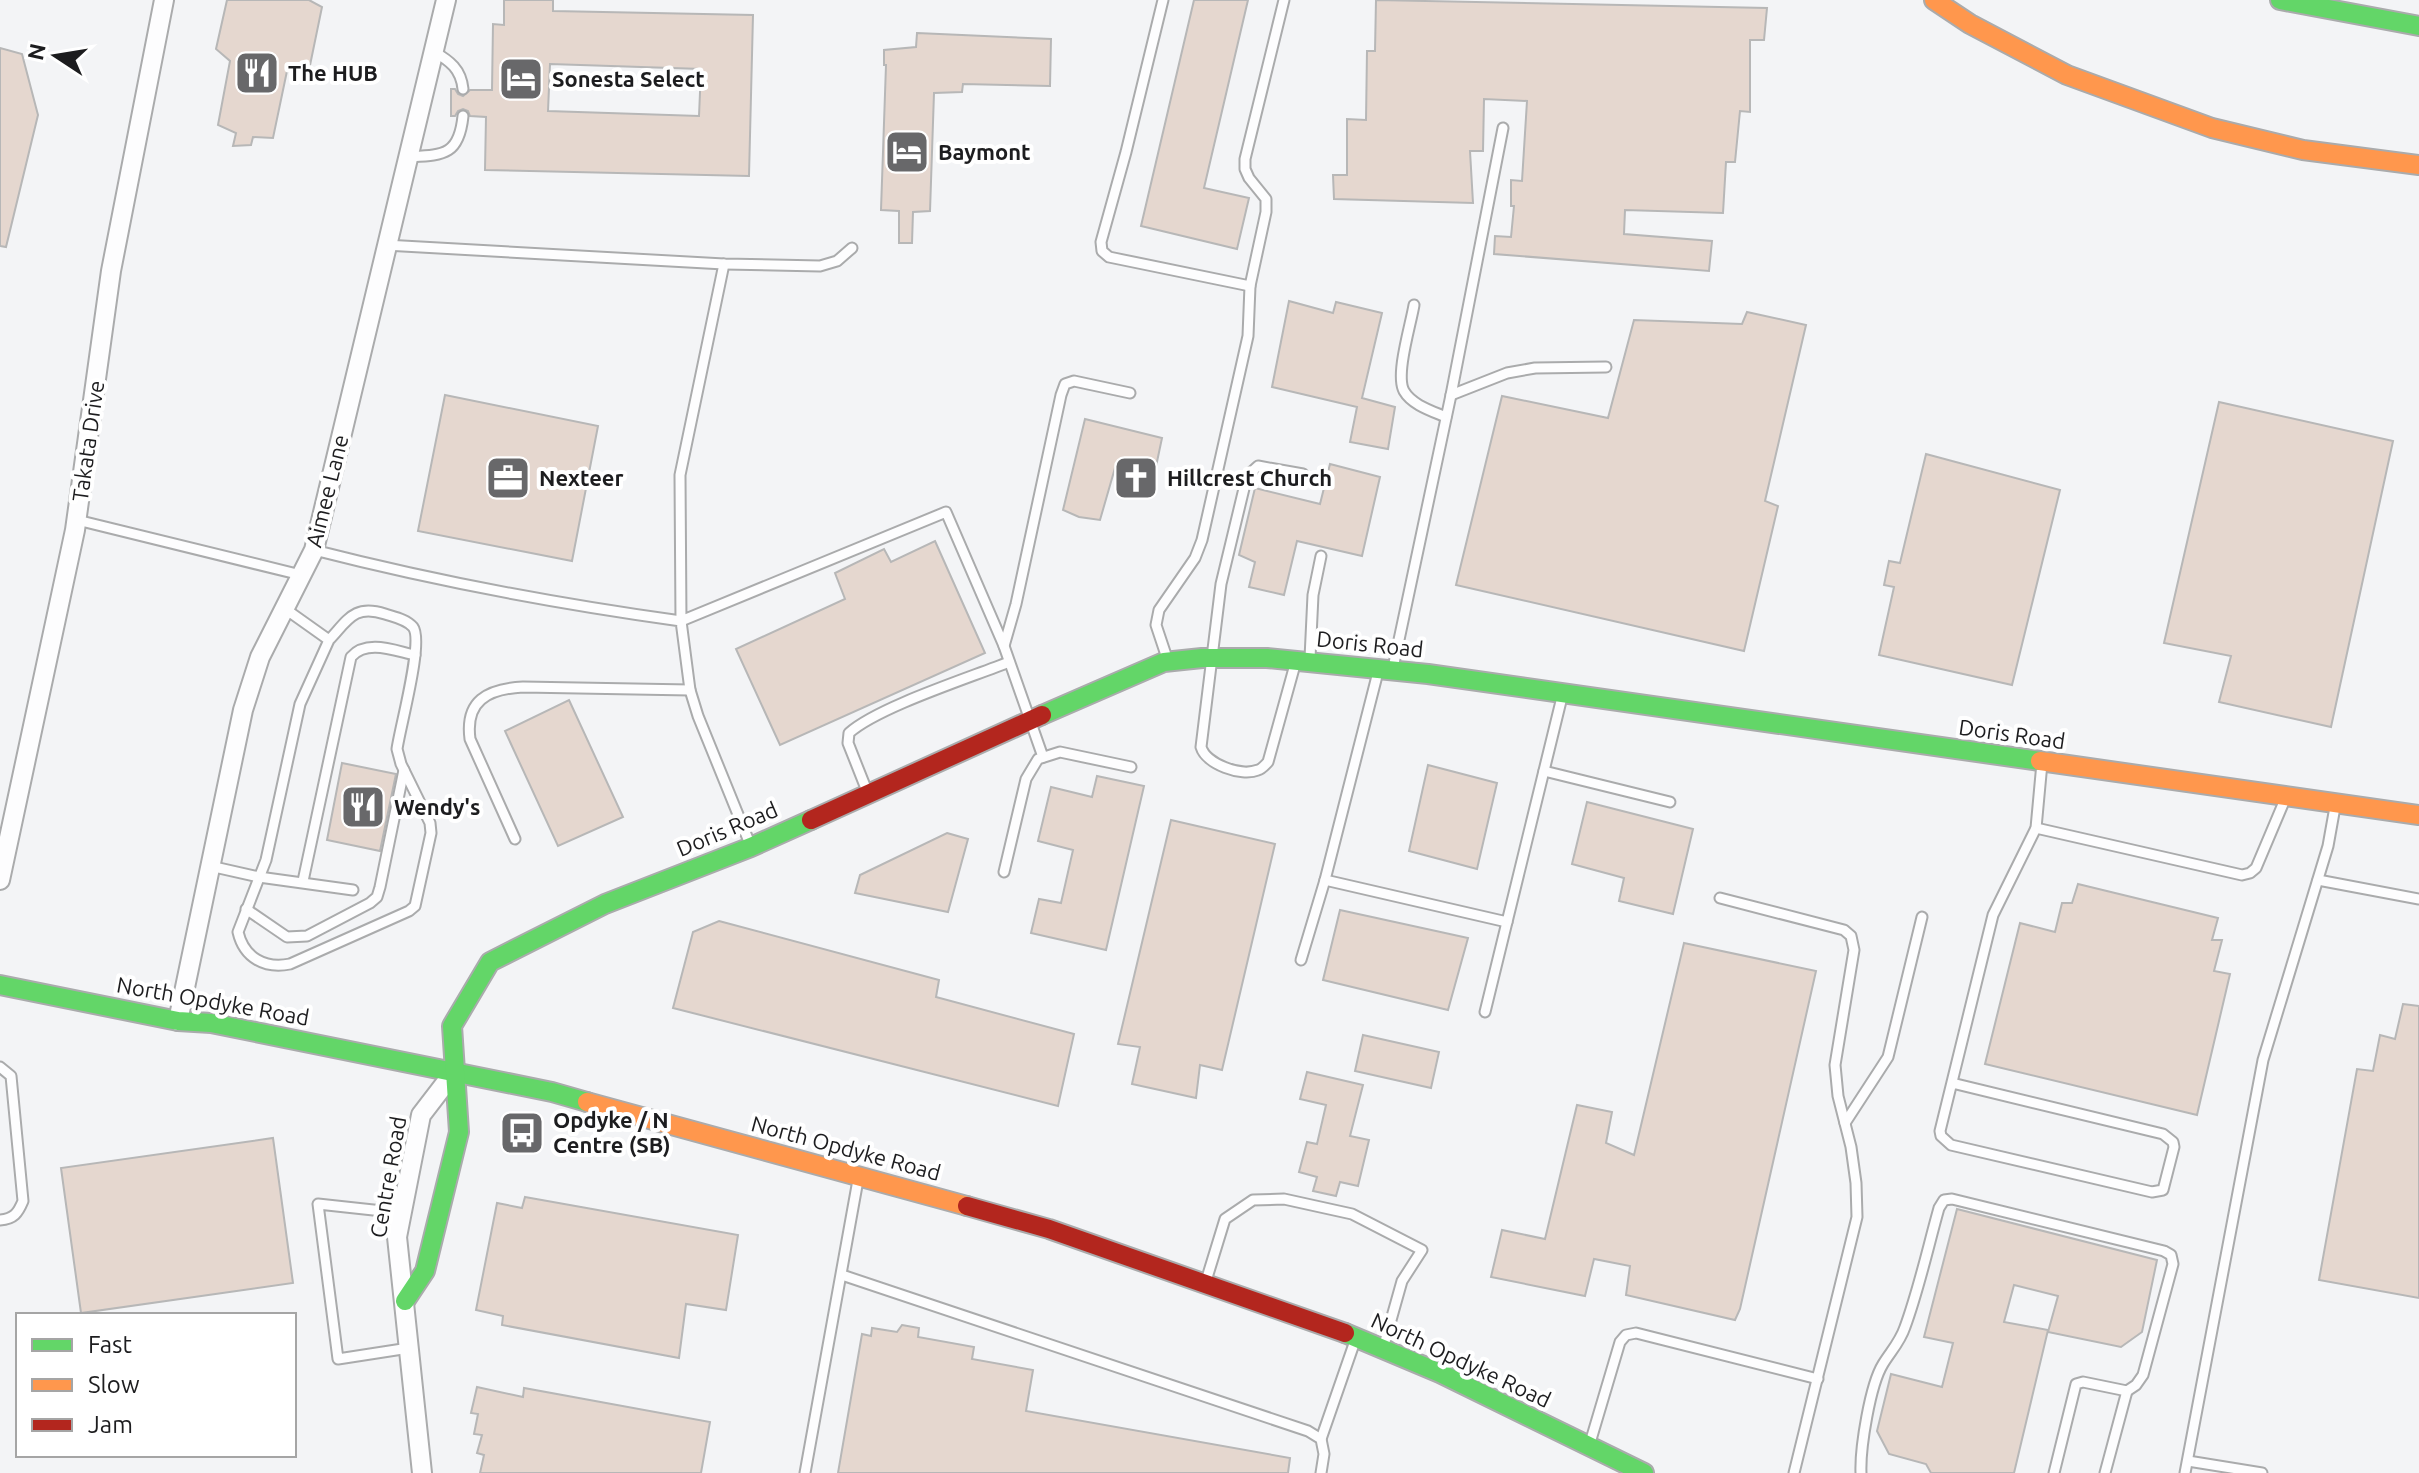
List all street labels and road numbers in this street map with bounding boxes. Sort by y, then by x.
street label: Takata Drive [67,379,108,503]
street label: Aimee Lane [300,432,353,550]
street label: Doris Road [1315,625,1425,662]
street label: Doris Road [1957,714,2067,753]
street label: Doris Road [672,796,781,861]
street label: North Opdyke Road [115,971,311,1030]
street label: North Opdyke Road [749,1110,944,1185]
street label: Centre Road [365,1114,410,1240]
street label: North Opdyke Road [1367,1307,1555,1412]

